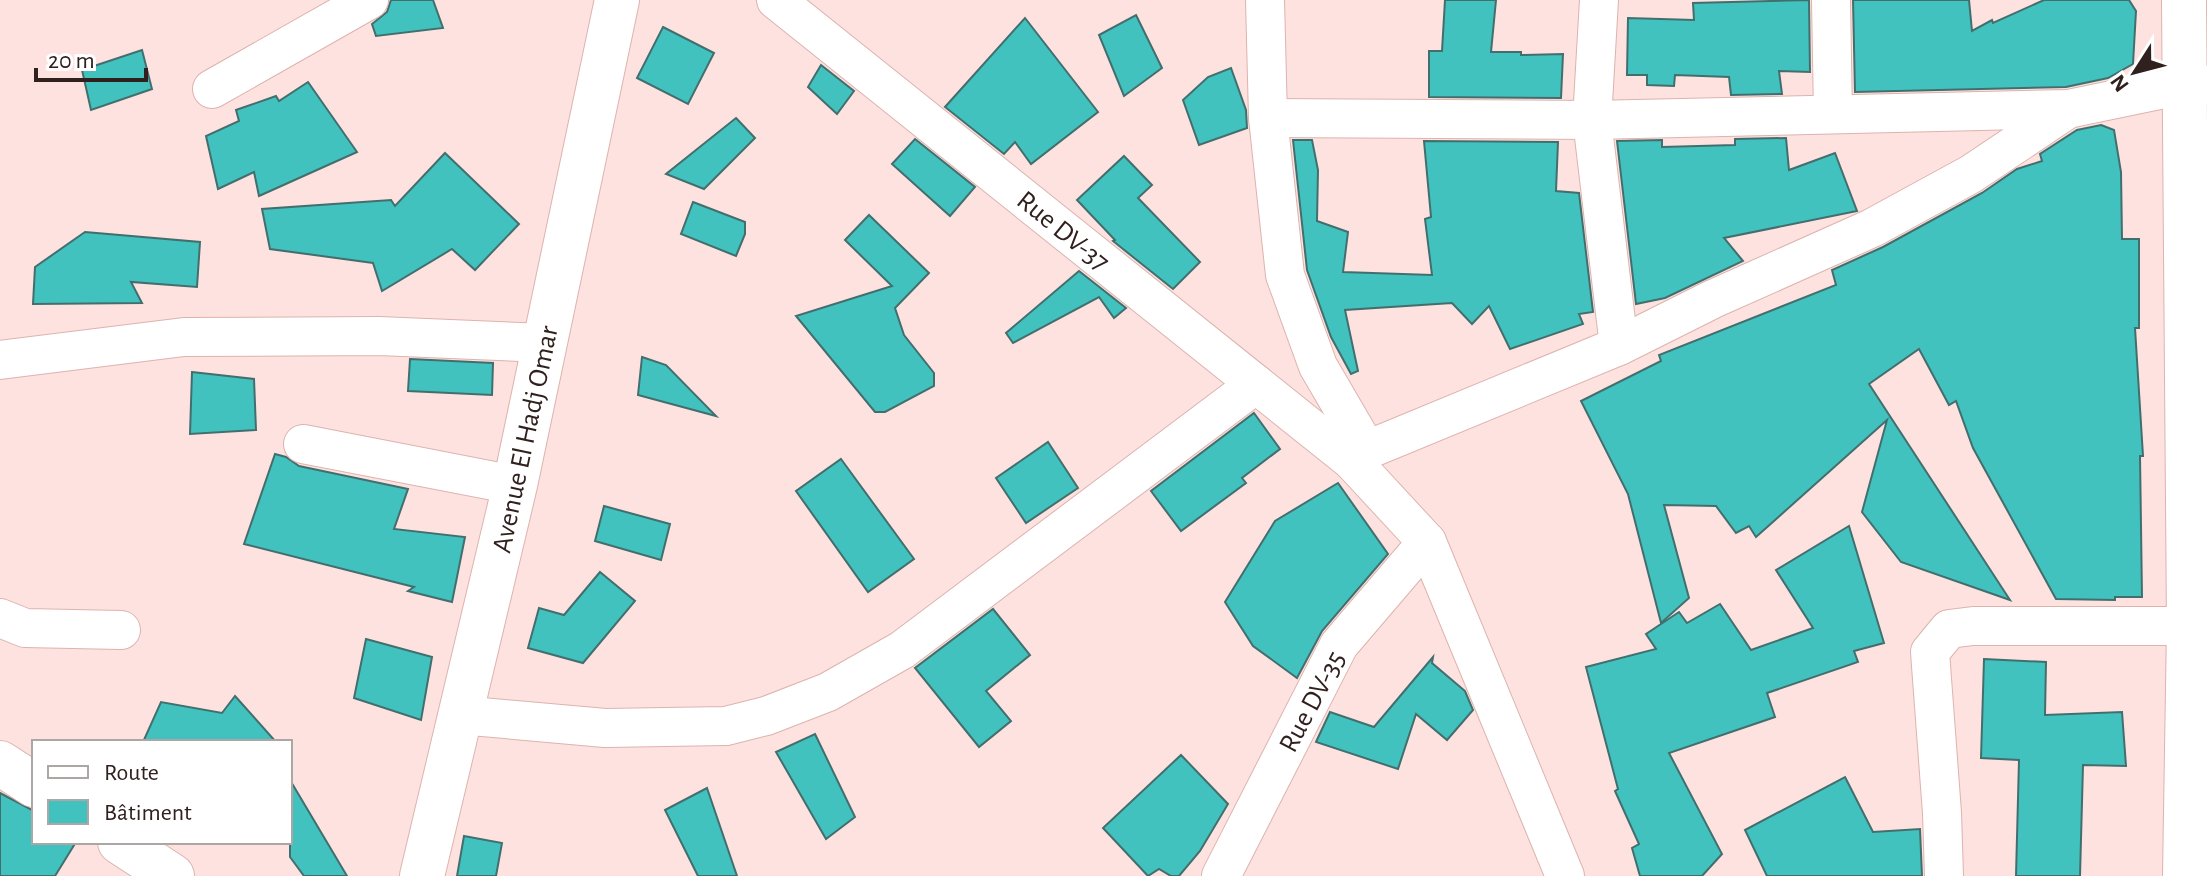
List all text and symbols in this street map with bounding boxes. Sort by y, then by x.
scale bar [36,32,146,82]
north arrow [2095,32,2175,112]
text: 20 m [48,49,95,73]
text: N [2106,71,2133,96]
street label: Rue DV-37 [1011,186,1114,277]
street label: Avenue El Hadj Omar [488,323,564,555]
street label: Rue DV-35 [1275,647,1351,757]
legend [32,740,292,844]
text: Route [104,761,159,785]
text: Bâtiment [104,801,192,825]

